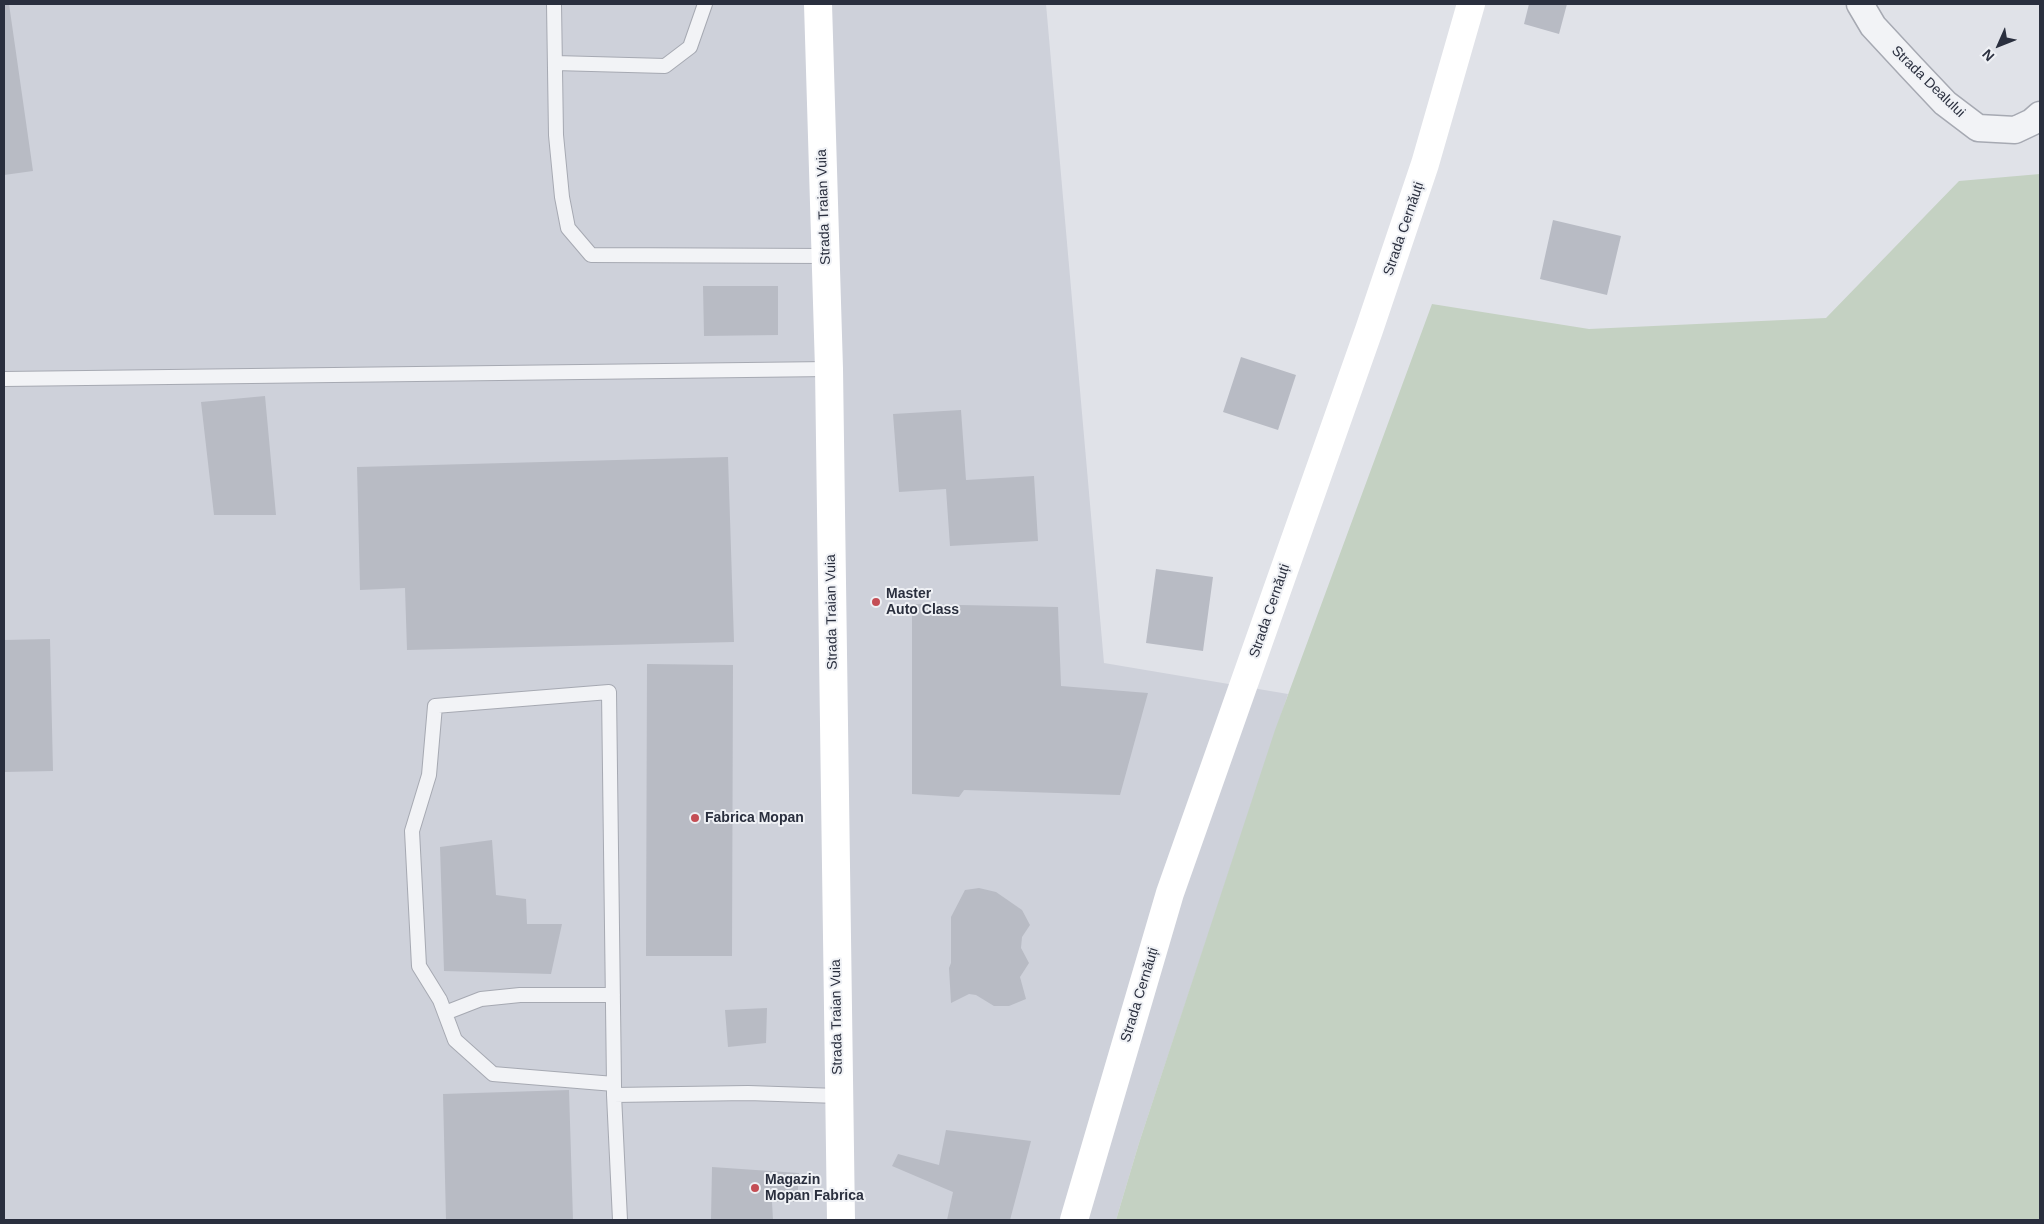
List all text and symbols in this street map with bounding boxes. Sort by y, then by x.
north arrow [1974,20,2024,70]
street label: Strada Dealului [1888,43,1968,121]
text: N [1979,46,1997,65]
street label: Strada Traian Vuia [814,149,834,265]
street label: Strada Cernăuți [1380,180,1428,278]
street label: Strada Traian Vuia [823,554,841,670]
street label: Strada Cernăuți [1246,562,1294,660]
place label: Master Auto Class [886,586,959,618]
marker: Master Auto Class [870,596,882,608]
place label: Fabrica Mopan [705,810,804,826]
marker: Fabrica Mopan [689,812,701,824]
street label: Strada Cernăuți [1118,946,1162,1044]
street label: Strada Traian Vuia [828,959,846,1075]
place label: Magazin Mopan Fabrica [765,1172,864,1204]
marker: Magazin Mopan Fabrica [749,1182,761,1194]

